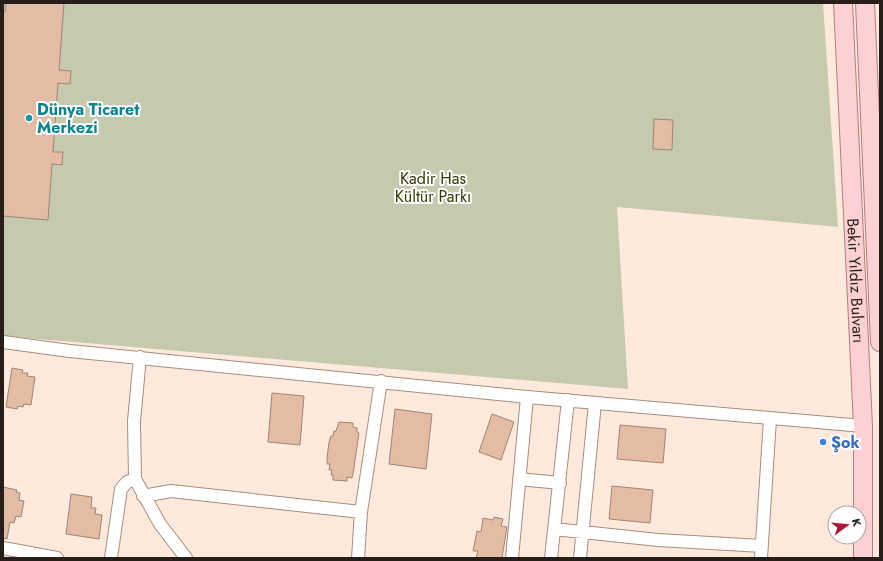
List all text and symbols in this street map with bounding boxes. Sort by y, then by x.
place label: Dünya Ticaret Merkezi [37,98,140,139]
marker: Dünya Ticaret Merkezi [24,113,34,123]
park label: Kadir Has Kültür Parkı [395,167,471,208]
street label: Bekir Yıldız Bulvarı [842,218,871,344]
place label: Şok [831,431,860,454]
marker: Şok [818,437,828,447]
north arrow [827,505,867,545]
text: K [848,516,865,528]

